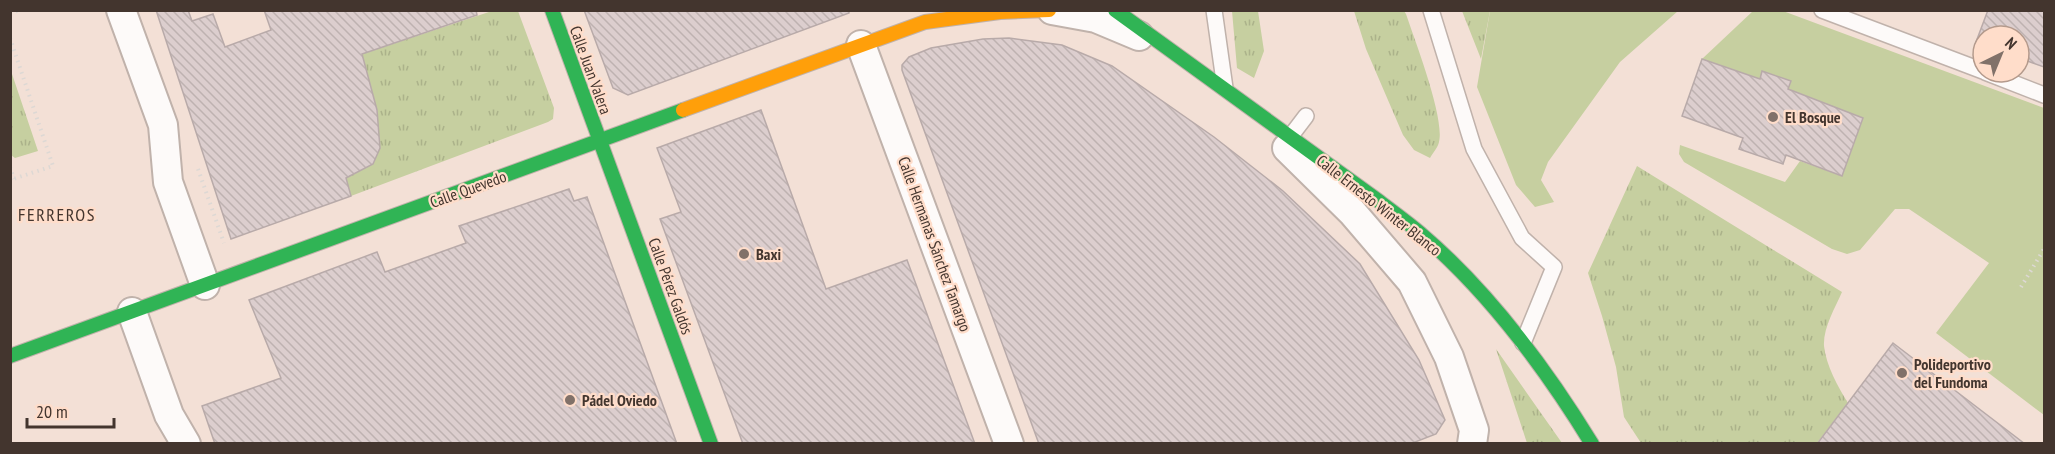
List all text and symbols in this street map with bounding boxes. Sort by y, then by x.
street label: Calle Juan Valera [566,23,616,117]
north arrow [1971,24,2031,84]
text: N [2001,33,2021,53]
place label: El Bosque [1785,107,1841,127]
marker: El Bosque [1766,110,1780,124]
street label: Calle Ernesto Winter Blanco [1313,150,1445,260]
street label: Calle Hermanas Sánchez Tamargo [894,154,976,334]
street label: Calle Quevedo [427,166,509,212]
district label: FERREROS [18,203,96,226]
street label: Calle Pérez Galdós [644,235,698,337]
place label: Baxi [756,244,781,264]
marker: Baxi [737,247,751,261]
place label: Polideportivo del Fundoma [1914,354,1991,392]
marker: Polideportivo del Fundoma [1895,366,1909,380]
place label: Pádel Oviedo [582,390,657,410]
scale bar [27,391,114,429]
marker: Pádel Oviedo [563,393,577,407]
text: 20 m [36,400,68,423]

